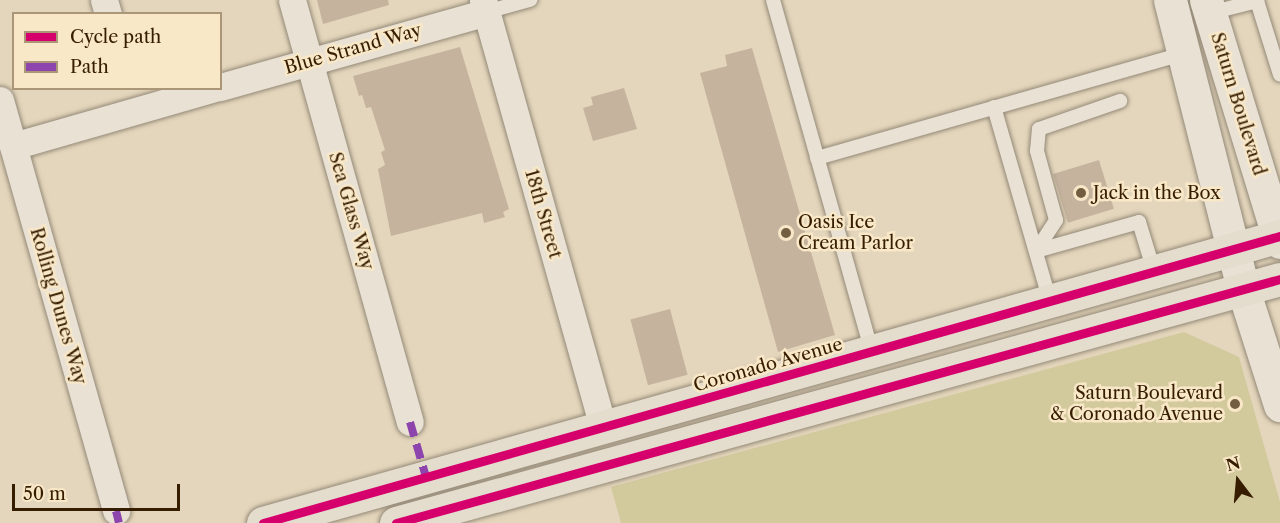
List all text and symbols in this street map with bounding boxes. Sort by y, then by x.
legend [12,12,222,90]
street label: Blue Strand Way [282,19,424,79]
text: Cycle path [70,26,161,48]
street label: Saturn Boulevard [1206,30,1270,178]
text: Path [70,56,109,78]
street label: Sea Glass Way [324,149,378,273]
street label: 18th Street [520,167,566,261]
place label: Jack in the Box [1093,182,1221,204]
marker: Jack in the Box [1074,186,1088,200]
place label: Oasis Ice Cream Parlor [798,212,913,254]
street label: Rolling Dunes Way [25,225,91,387]
marker: Oasis Ice Cream Parlor [779,226,793,240]
street label: Coronado Avenue [691,333,845,397]
place label: Saturn Boulevard & Coronado Avenue [1049,383,1223,426]
marker: Saturn Boulevard & Coronado Avenue [1228,397,1242,411]
north arrow [1208,451,1268,511]
text: N [1224,452,1242,475]
scale bar [15,472,183,510]
text: 50 m [23,483,66,505]

